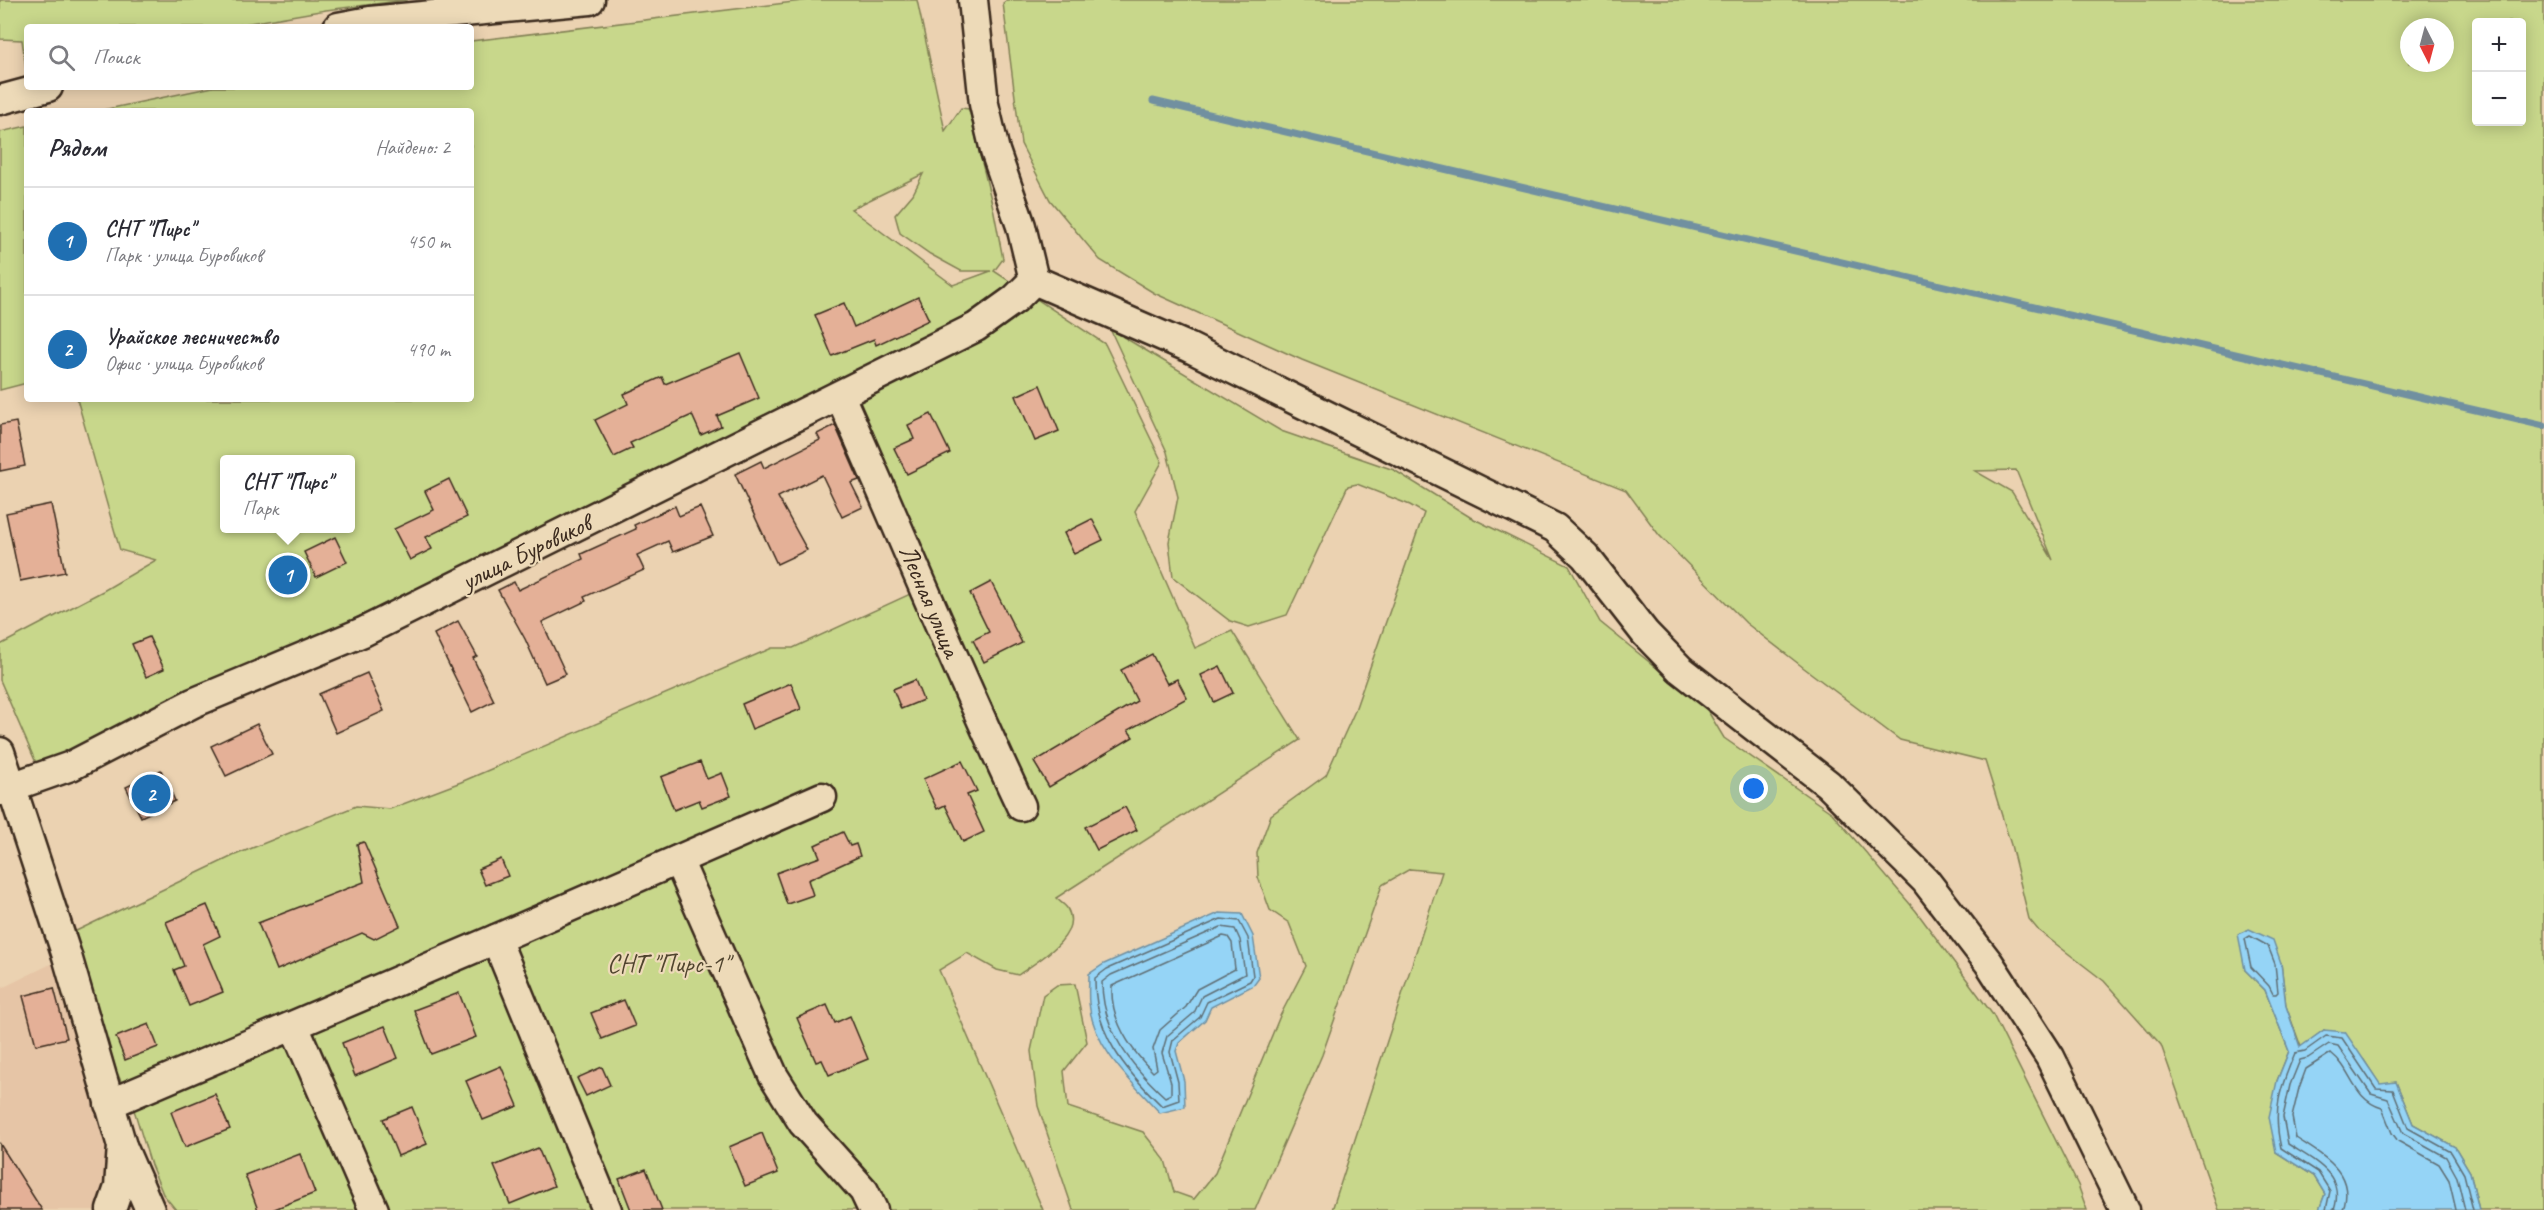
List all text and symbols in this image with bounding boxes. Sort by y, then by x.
north arrow [2400,18,2454,72]
map controls [2472,18,2526,126]
button: + [2472,18,2526,72]
search box [24,24,474,90]
icon: search [45,41,78,74]
text: Поиск [93,43,139,71]
button: − [2472,72,2526,126]
text: Рядом [48,131,106,164]
text: Найдено: 2 [375,135,450,160]
text: СНТ "Пирс" [105,215,195,243]
text: 1 [63,229,72,254]
text: 450 m [407,229,450,254]
text: Парк · улица Буровиков [105,243,262,268]
text: Урайское лесничество [105,323,279,351]
text: 2 [63,337,72,362]
text: 490 m [407,337,450,362]
text: Офис · улица Буровиков [105,351,262,376]
popup [220,455,355,533]
text: СНТ "Пирс" [243,468,332,496]
text: Парк [243,496,278,521]
street label: улица Буровиков [454,504,601,598]
street label: Лесная улица [892,540,969,664]
pin: 1 [268,552,308,598]
pin: 2 [132,772,170,816]
your location [1739,774,1768,803]
park label: СНТ "Пирс-1" [607,947,734,980]

